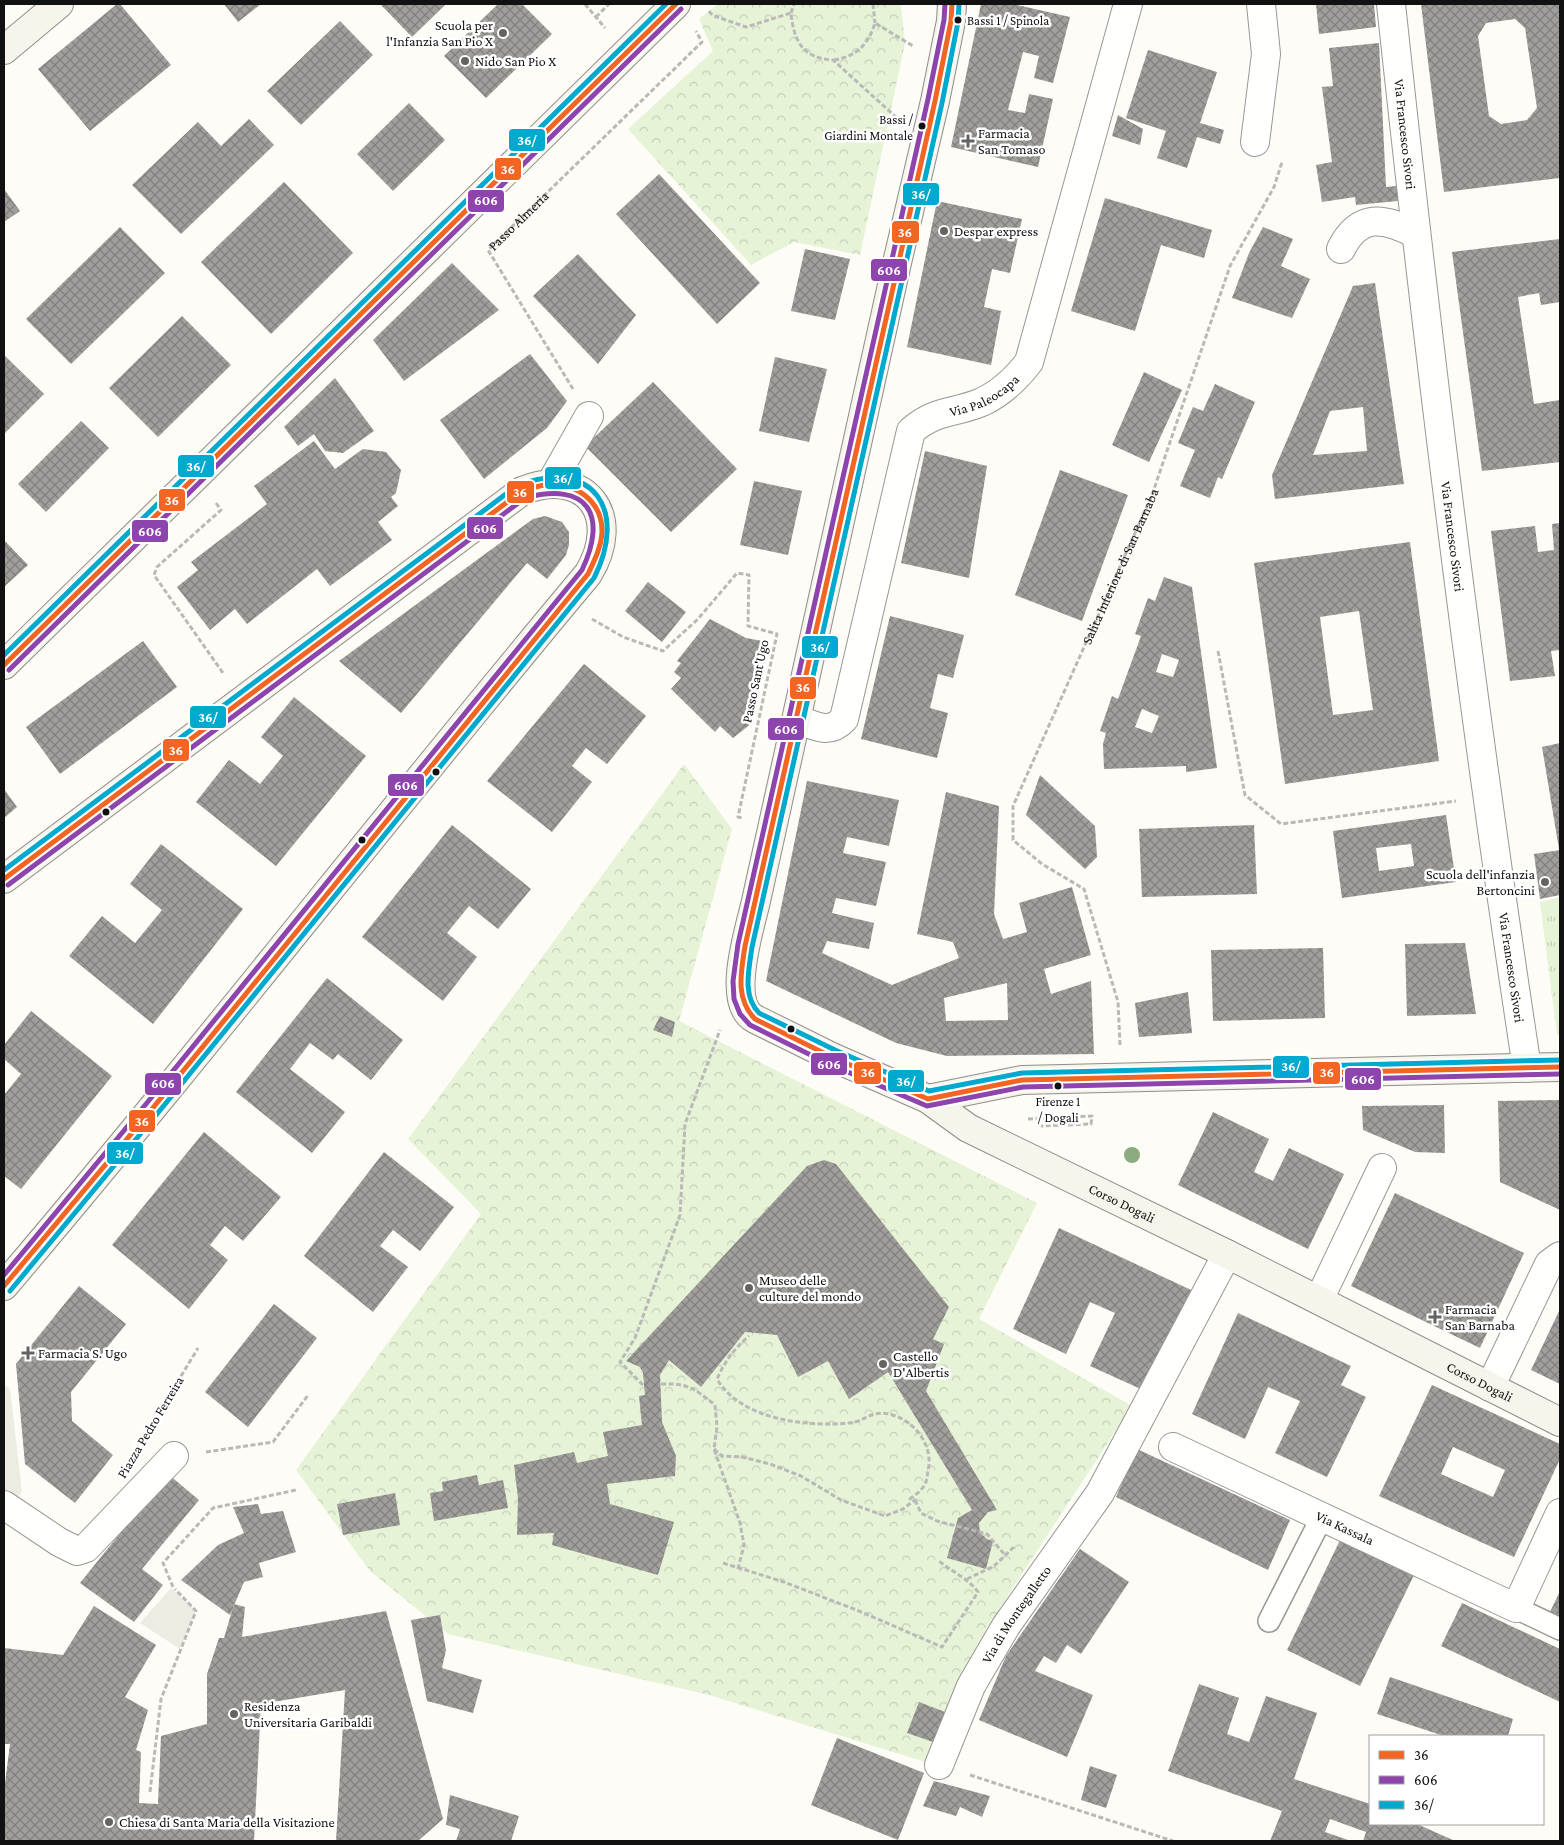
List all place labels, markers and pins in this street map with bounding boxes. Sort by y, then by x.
place label: Bassi 1 / Spinola [967,13,1049,28]
marker: Bassi 1 / Spinola [953,15,963,25]
place label: Scuola per l'Infanzia San Pio X [386,17,493,49]
marker: Scuola per l'Infanzia San Pio X [497,27,509,39]
place label: Nido San Pio X [475,53,556,69]
marker: Nido San Pio X [459,55,471,67]
place label: Bassi / Giardini Montale [824,112,913,143]
marker: Bassi / Giardini Montale [917,121,927,131]
place label: Farmacia San Tomaso [978,125,1045,157]
marker: Farmacia San Tomaso [962,135,974,147]
place label: Despar express [954,223,1038,239]
marker: Despar express [938,225,950,237]
unlabelled marker [431,767,441,777]
unlabelled marker [101,807,111,817]
unlabelled marker [357,835,367,845]
place label: Scuola dell'infanzia Bertoncini [1426,866,1536,898]
marker: Scuola dell'infanzia Bertoncini [1539,876,1551,888]
unlabelled marker [786,1024,796,1034]
marker: Firenze 1 / Dogali [1053,1081,1063,1091]
place label: Firenze 1 / Dogali [1036,1094,1080,1125]
place label: Museo delle culture del mondo [759,1272,861,1304]
marker: Museo delle culture del mondo [743,1282,755,1294]
place label: Farmacia San Barnaba [1445,1301,1515,1333]
marker: Farmacia San Barnaba [1429,1311,1441,1323]
place label: Farmacia S. Ugo [38,1345,127,1361]
marker: Farmacia S. Ugo [22,1347,34,1359]
place label: Castello D'Albertis [893,1348,949,1380]
marker: Castello D'Albertis [877,1358,889,1370]
place label: Residenza Universitaria Garibaldi [244,1698,372,1730]
marker: Residenza Universitaria Garibaldi [228,1708,240,1720]
place label: Chiesa di Santa Maria della Visitazione [119,1814,335,1830]
marker: Chiesa di Santa Maria della Visitazione [103,1816,115,1828]

